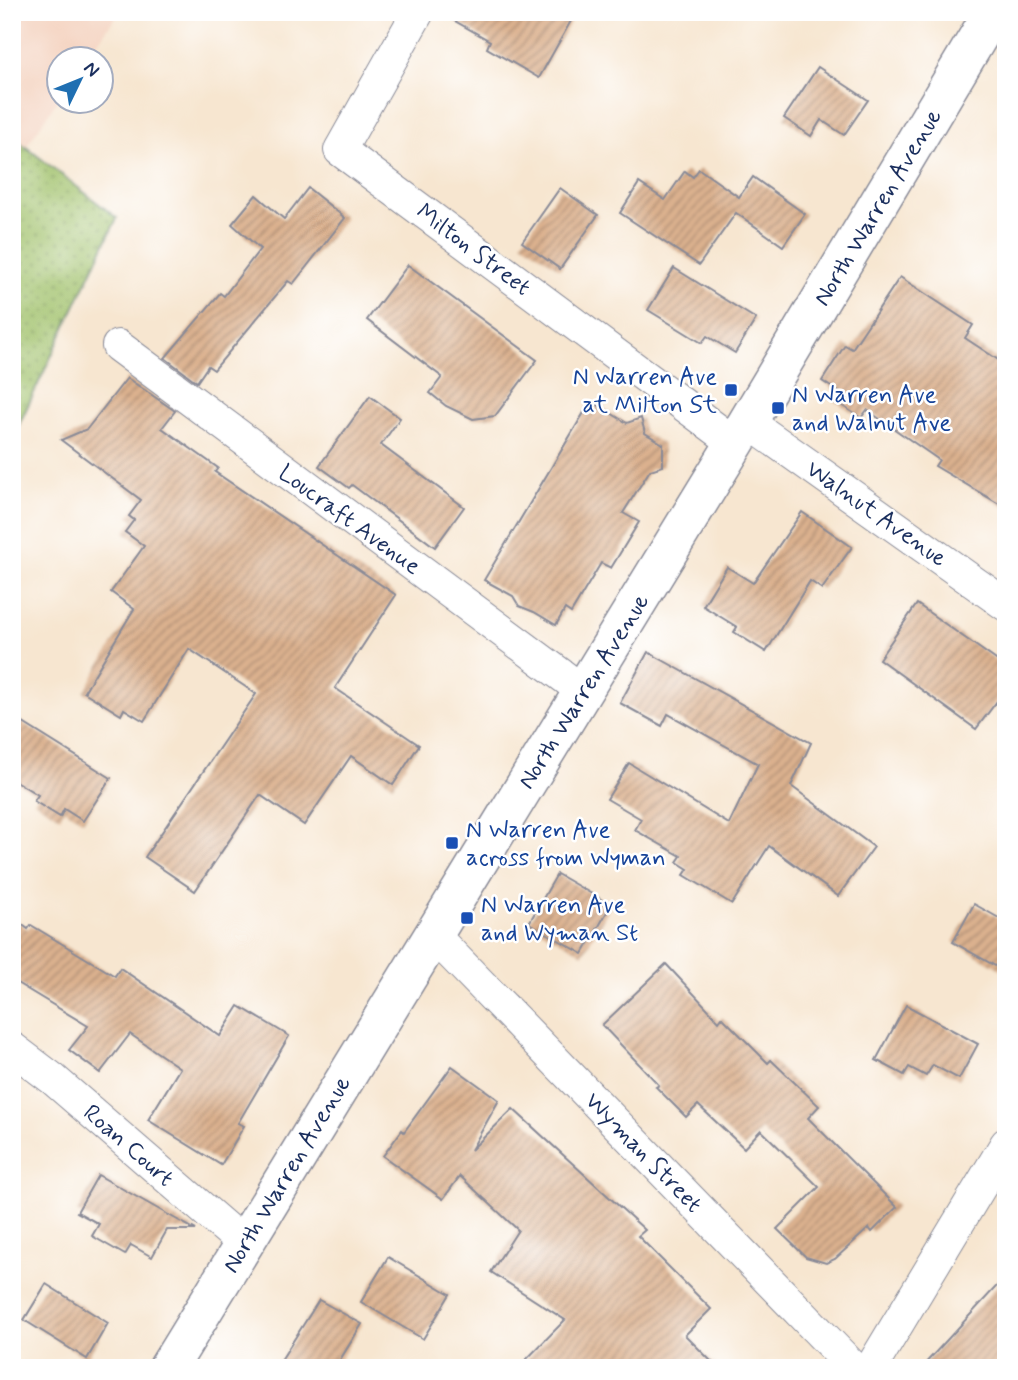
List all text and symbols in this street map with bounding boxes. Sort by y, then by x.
north arrow [46,46,116,116]
text: N [78,56,105,83]
street label: North Warren Avenue [807,103,949,312]
street label: Milton Street [410,197,537,303]
place label: N Warren Ave at Milton St [573,362,717,421]
place label: N Warren Ave and Walnut Ave [792,380,951,439]
marker: N Warren Ave at Milton St [723,382,739,398]
marker: N Warren Ave and Walnut Ave [770,400,786,416]
street label: Walnut Avenue [800,454,953,574]
street label: Loucraft Avenue [272,458,427,582]
street label: North Warren Avenue [512,588,657,795]
place label: N Warren Ave across from Wyman [466,815,666,874]
marker: N Warren Ave across from Wyman [444,835,460,851]
place label: N Warren Ave and Wyman St [481,890,638,949]
marker: N Warren Ave and Wyman St [459,910,475,926]
street label: North Warren Avenue [216,1070,358,1279]
street label: Wyman Street [578,1086,708,1220]
street label: Roan Court [76,1098,180,1194]

